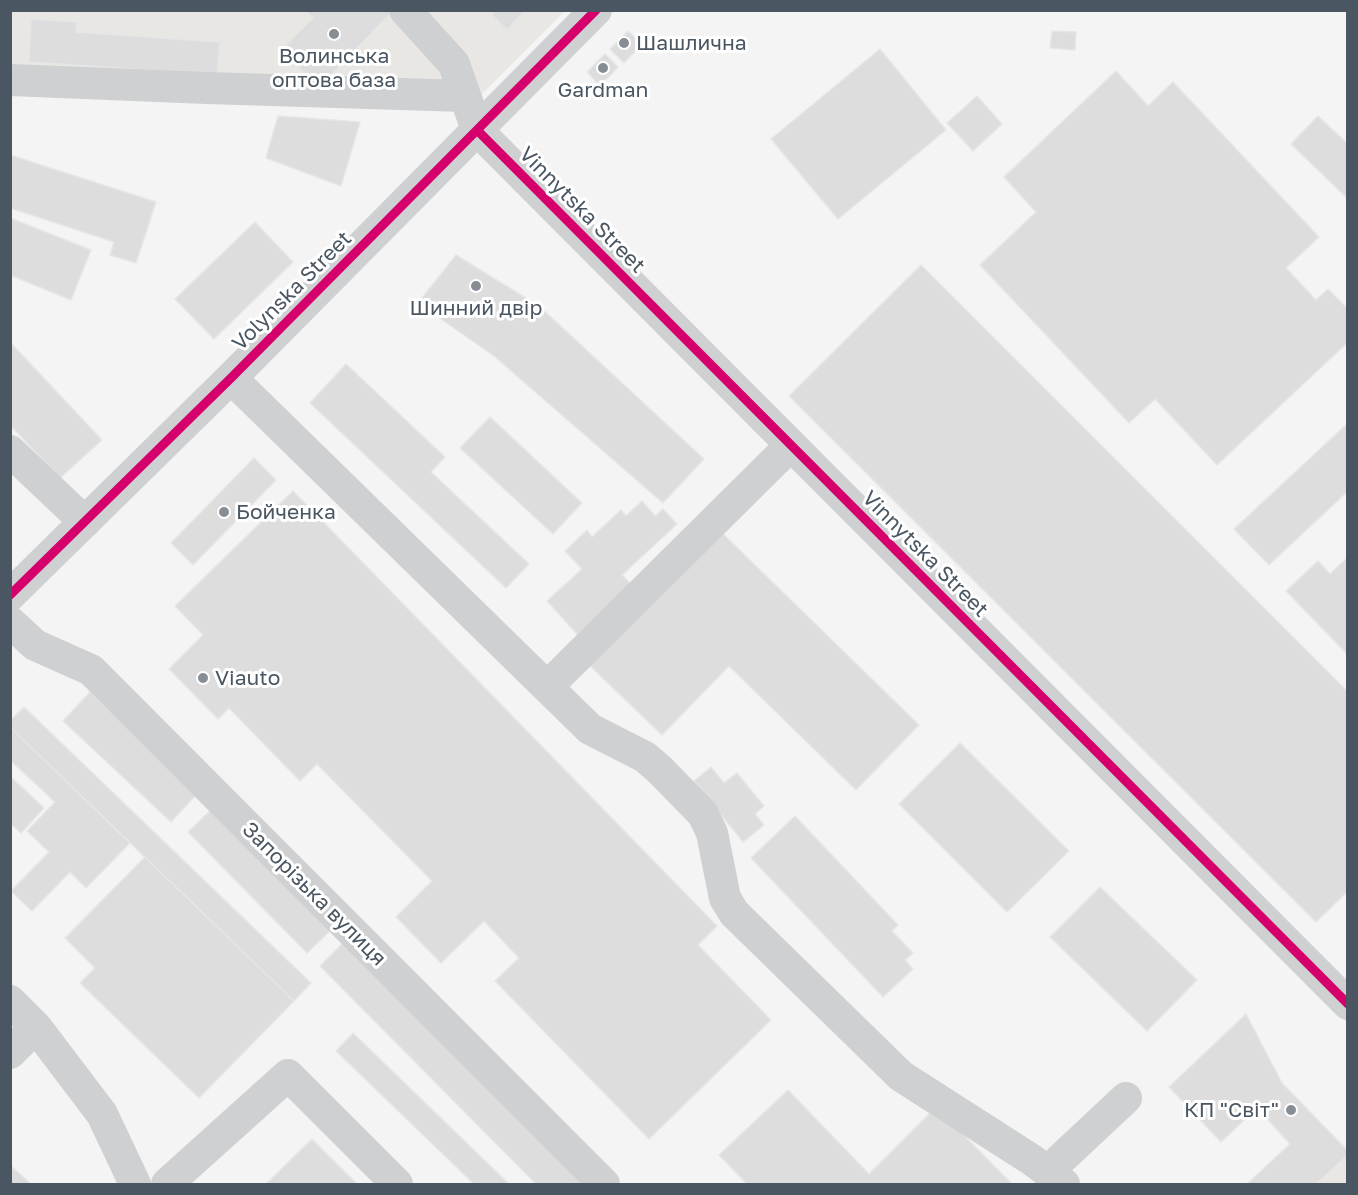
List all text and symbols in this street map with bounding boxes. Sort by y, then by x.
marker: Волинська оптова база [327,27,341,41]
place label: Шашлична [636,30,747,56]
marker: Шашлична [617,36,631,50]
place label: Волинська оптова база [272,43,396,93]
marker: Gardman [596,61,610,75]
place label: Gardman [558,77,648,103]
street label: Vinnytska Street [514,142,650,278]
street label: Volynska Street [227,226,357,356]
marker: Шинний двір [469,279,483,293]
place label: Шинний двір [410,295,542,321]
street label: Vinnytska Street [857,486,993,622]
place label: Бойченка [236,499,336,525]
marker: Бойченка [217,505,231,519]
place label: Viauto [215,665,280,691]
marker: Viauto [196,671,210,685]
street label: Запорізька вулиця [237,817,391,971]
place label: КП "Світ" [1184,1097,1279,1123]
marker: КП "Світ" [1284,1103,1298,1117]

